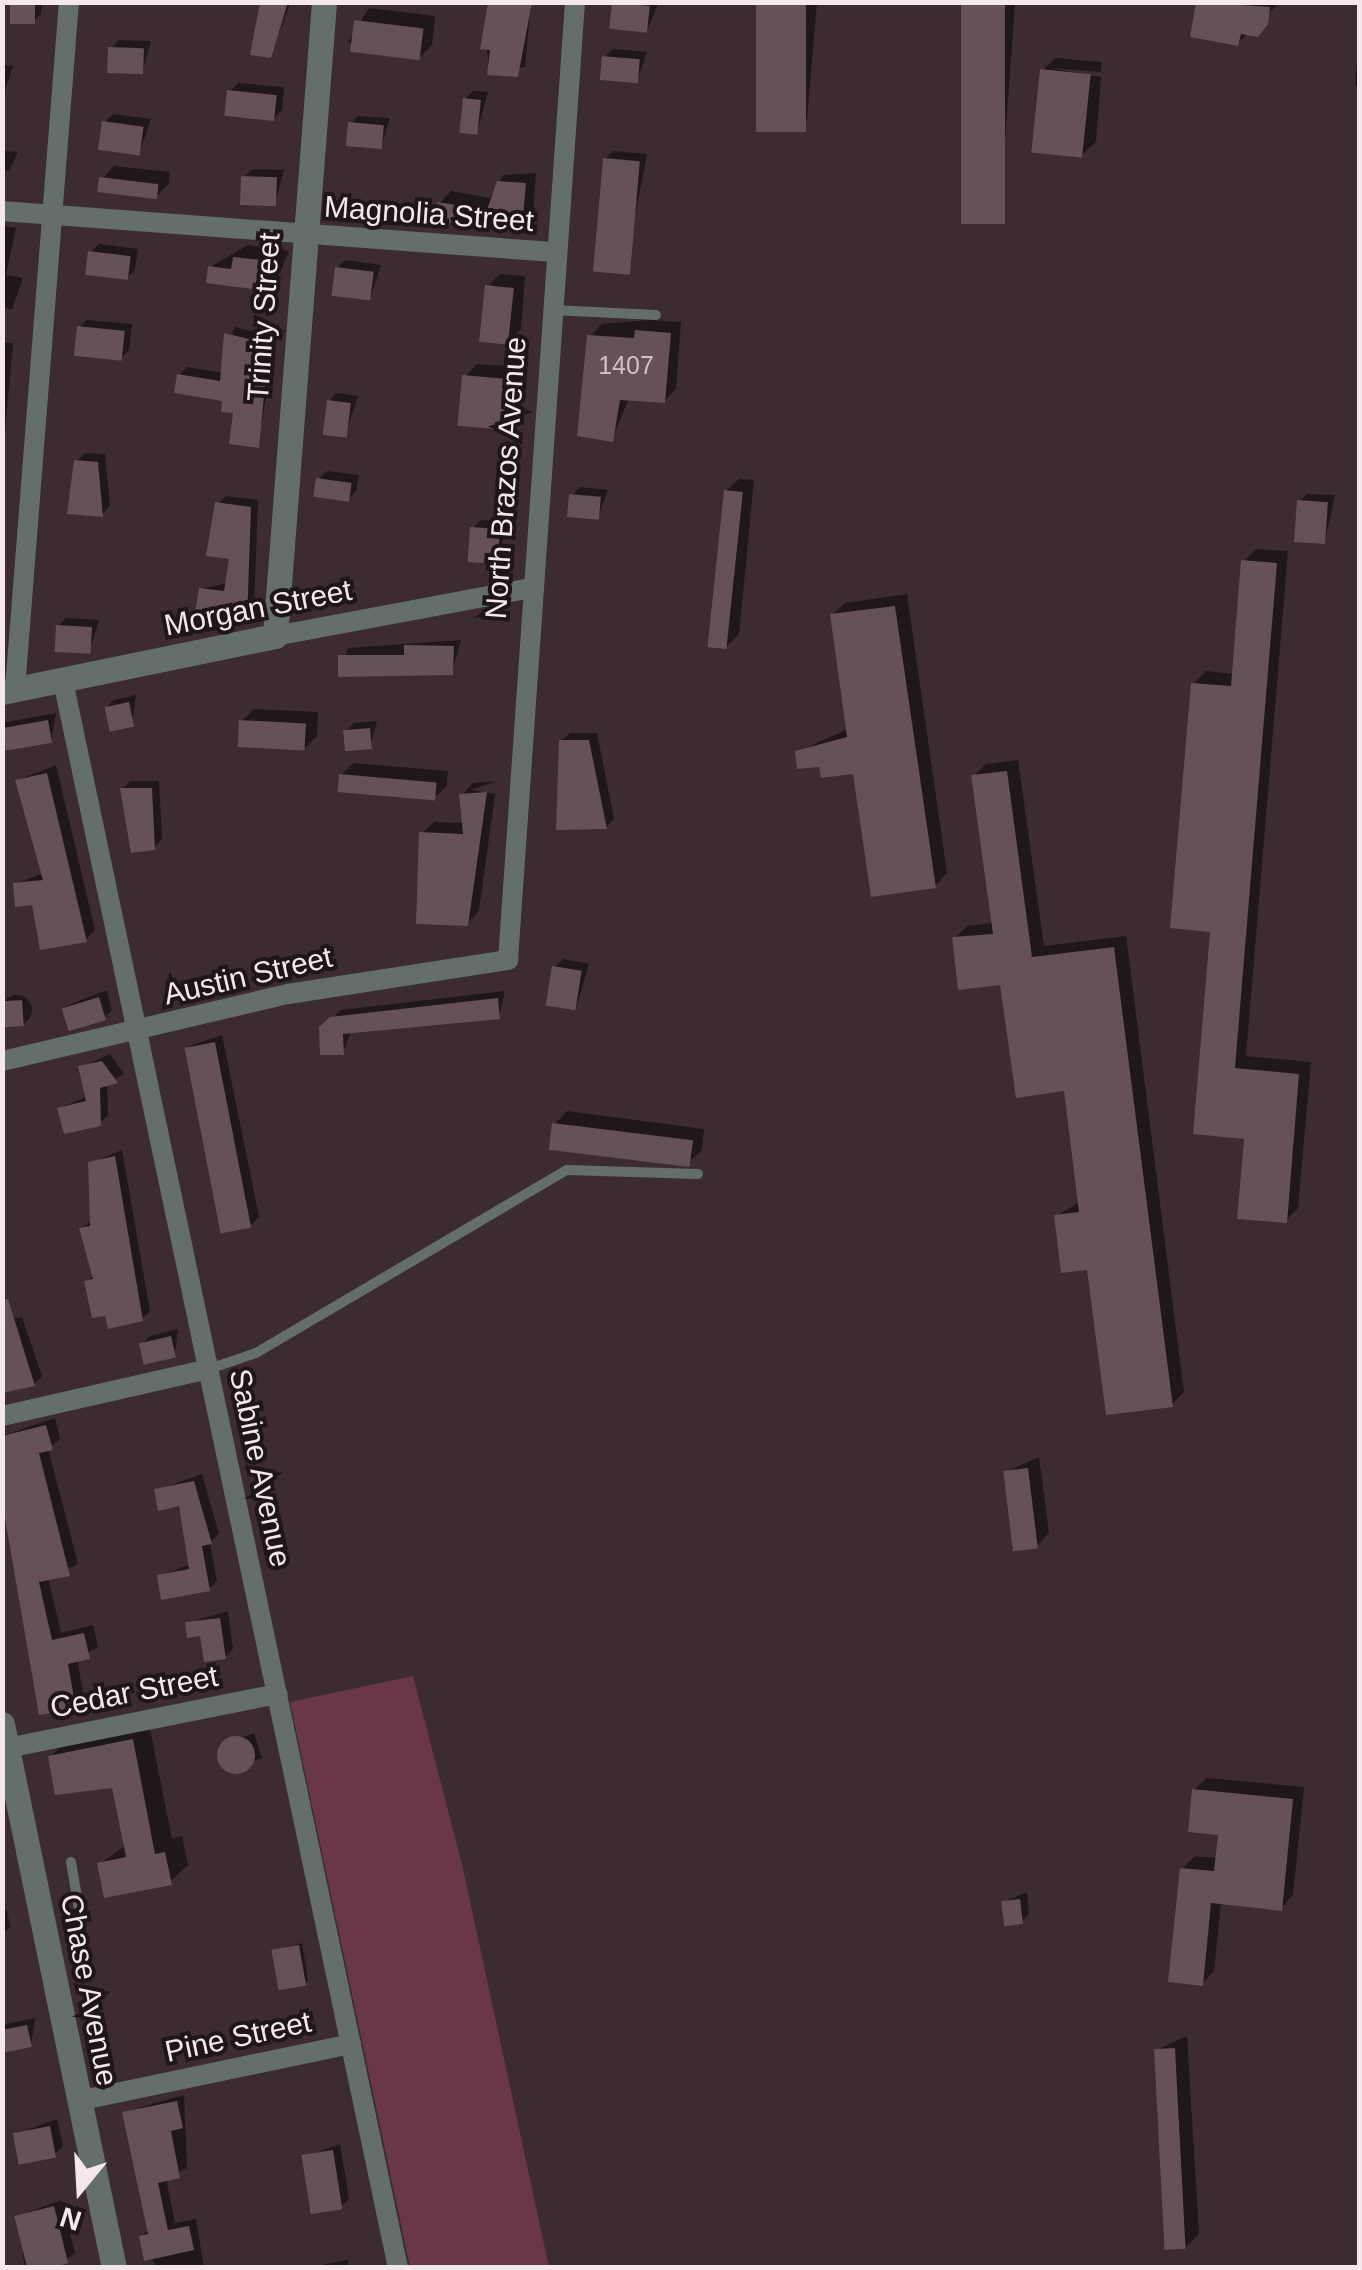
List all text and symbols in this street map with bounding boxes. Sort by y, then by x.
street label: Magnolia Street [323,189,535,239]
street label: Trinity Street [240,231,288,403]
street label: North Brazos Avenue [478,335,534,621]
house number: 1407 [598,350,654,380]
street label: Morgan Street [161,572,355,644]
street label: Austin Street [160,939,336,1013]
street label: Sabine Avenue [221,1365,299,1571]
street label: Cedar Street [47,1658,221,1726]
street label: Chase Avenue [53,1890,125,2090]
street label: Pine Street [162,2004,314,2070]
north arrow [30,2140,130,2240]
text: N [56,2201,85,2237]

